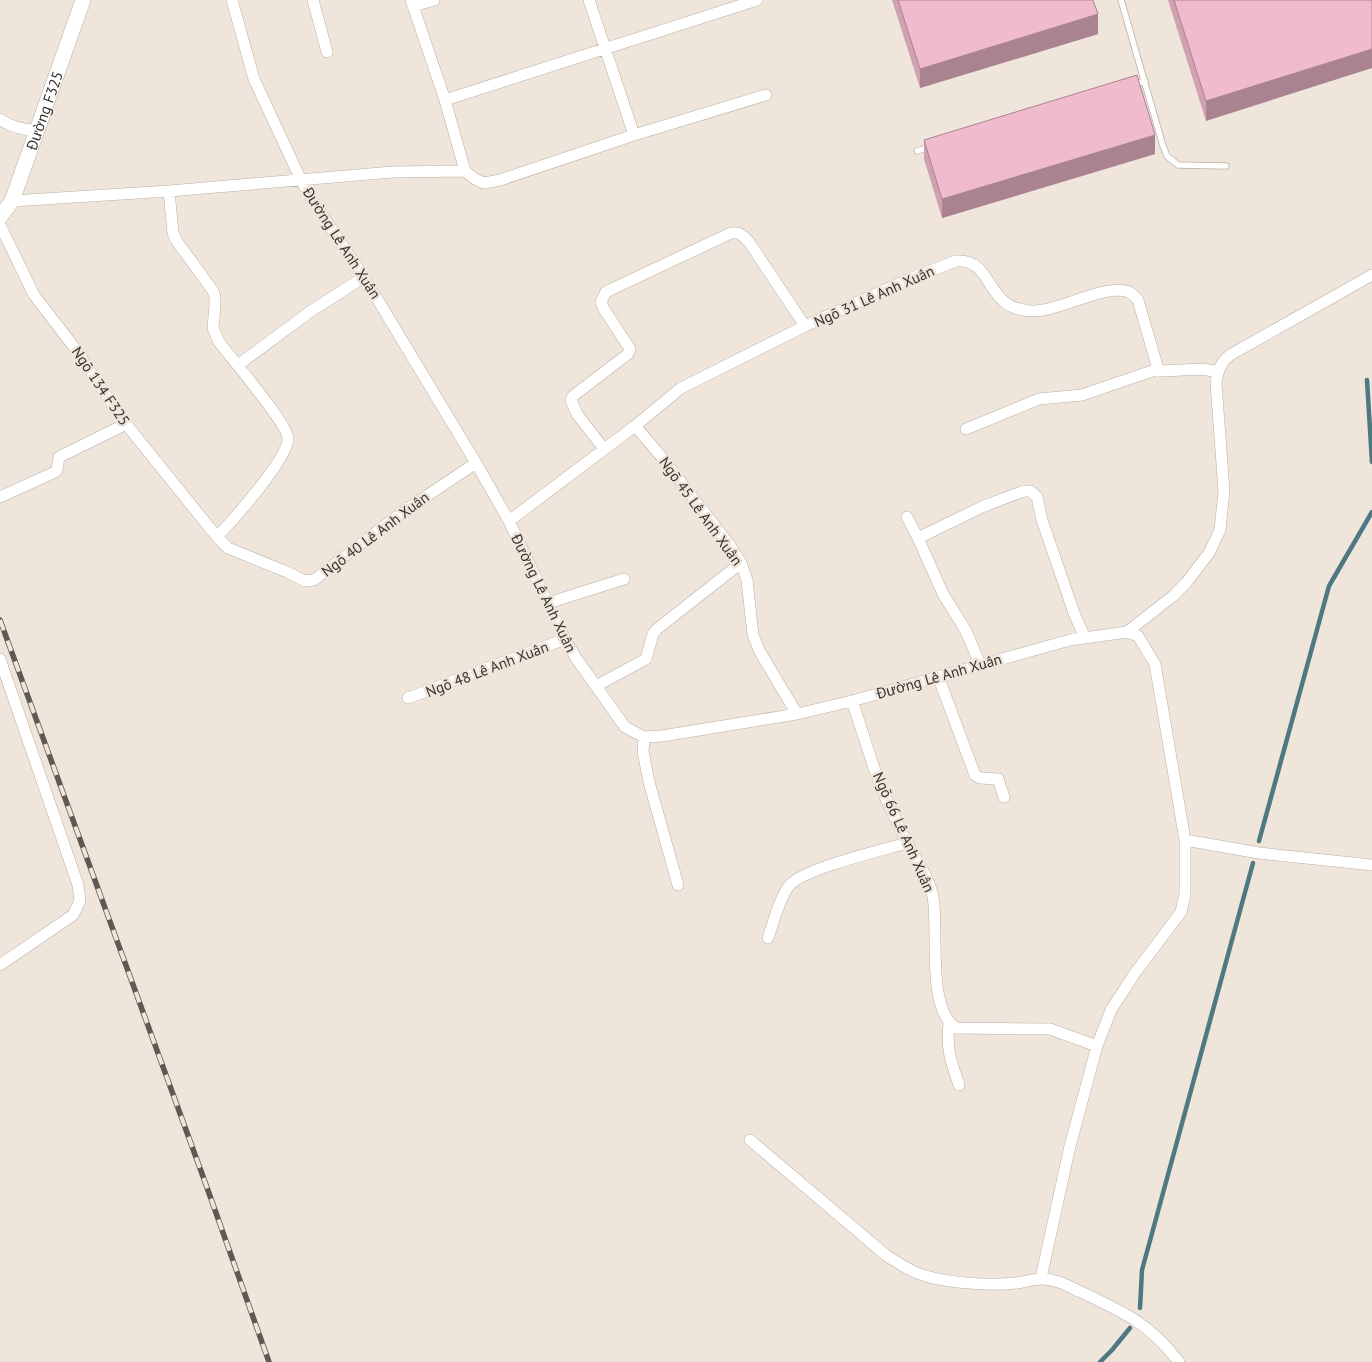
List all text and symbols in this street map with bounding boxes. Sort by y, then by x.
street label: Đường F325 [21,68,67,153]
street label: Đường Lê Anh Xuân [298,183,385,302]
street label: Ngõ 31 Lê Anh Xuân [811,261,937,331]
street label: Ngõ 134 F325 [68,343,134,429]
street label: Ngõ 45 Lê Anh Xuân [655,453,747,569]
street label: Ngõ 40 Lê Anh Xuân [317,487,433,581]
street label: Đường Lê Anh Xuân [507,530,581,655]
street label: Ngõ 48 Lê Anh Xuân [423,637,551,701]
street label: Đường Lê Anh Xuân [873,649,1004,703]
street label: Ngõ 66 Lê Anh Xuân [869,769,939,895]

